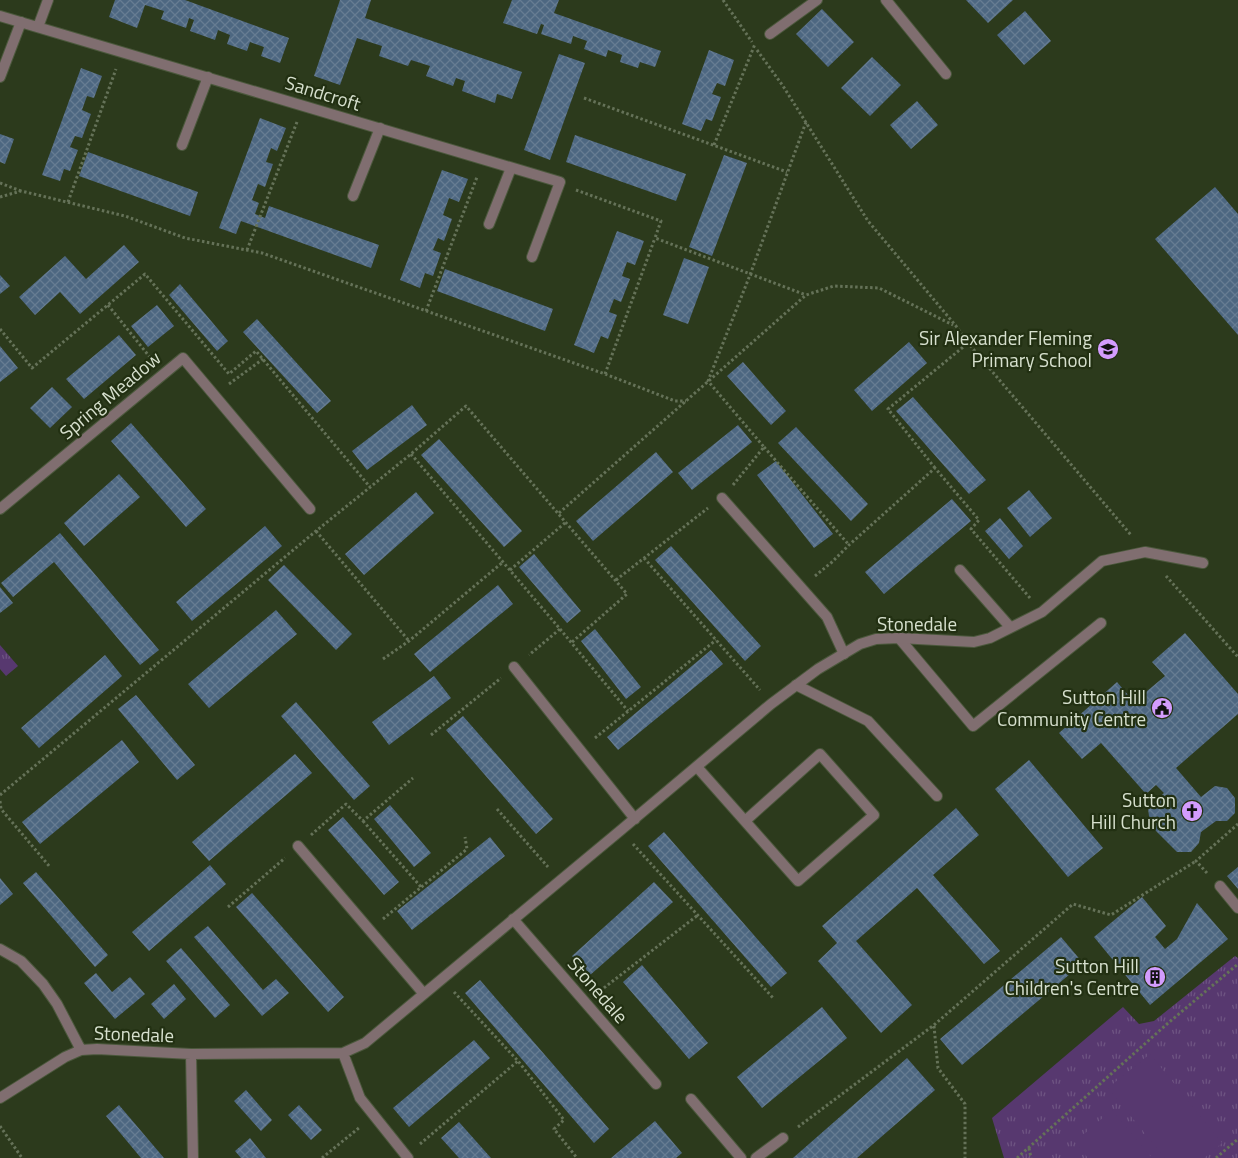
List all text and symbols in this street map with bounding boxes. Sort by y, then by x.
street label: Sandcroft [282,67,365,118]
place label: Sir Alexander Fleming Primary School [919,323,1092,374]
school or university icon: Sir Alexander Fleming Primary School [1096,337,1120,361]
street label: Spring Meadow [53,343,167,446]
street label: Stonedale [877,609,957,638]
place label: Sutton Hill Community Centre [997,682,1146,733]
public building icon: Sutton Hill Community Centre [1150,696,1174,720]
place label: Sutton Hill Church [1091,785,1176,836]
church icon: Sutton Hill Church [1180,799,1204,823]
street label: Stonedale [561,950,636,1029]
place label: Sutton Hill Children's Centre [1004,951,1139,1002]
building icon: Sutton Hill Children's Centre [1143,965,1167,989]
street label: Stonedale [93,1018,175,1049]

